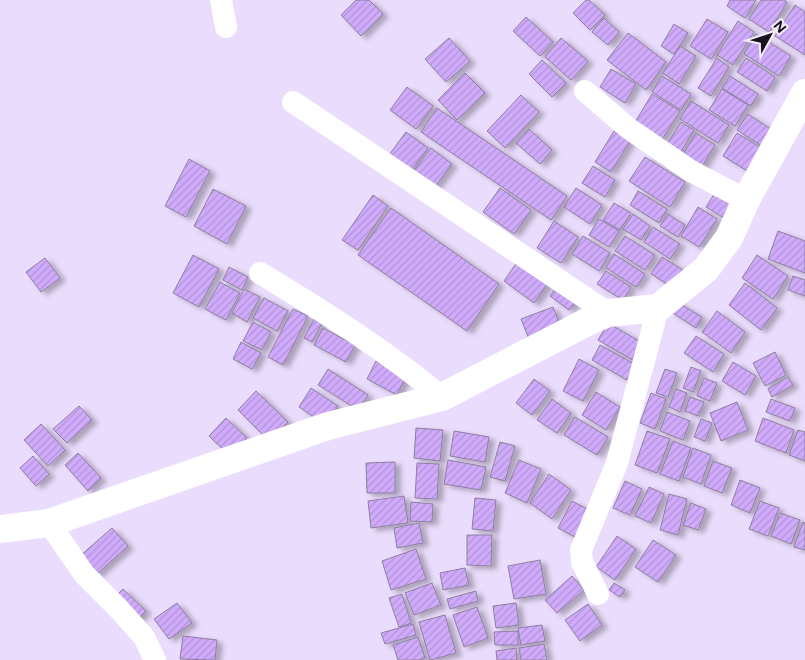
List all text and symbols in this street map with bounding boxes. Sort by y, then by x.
north arrow [745,10,795,60]
text: N [770,17,790,37]

